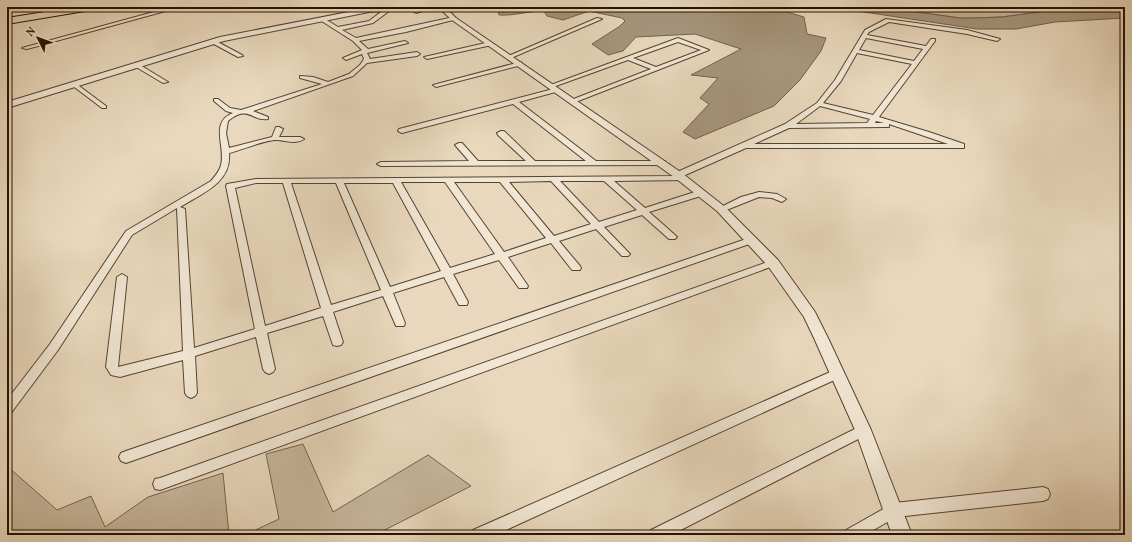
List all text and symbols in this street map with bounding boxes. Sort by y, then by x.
north arrow [18,18,58,58]
text: N [23,24,40,40]

